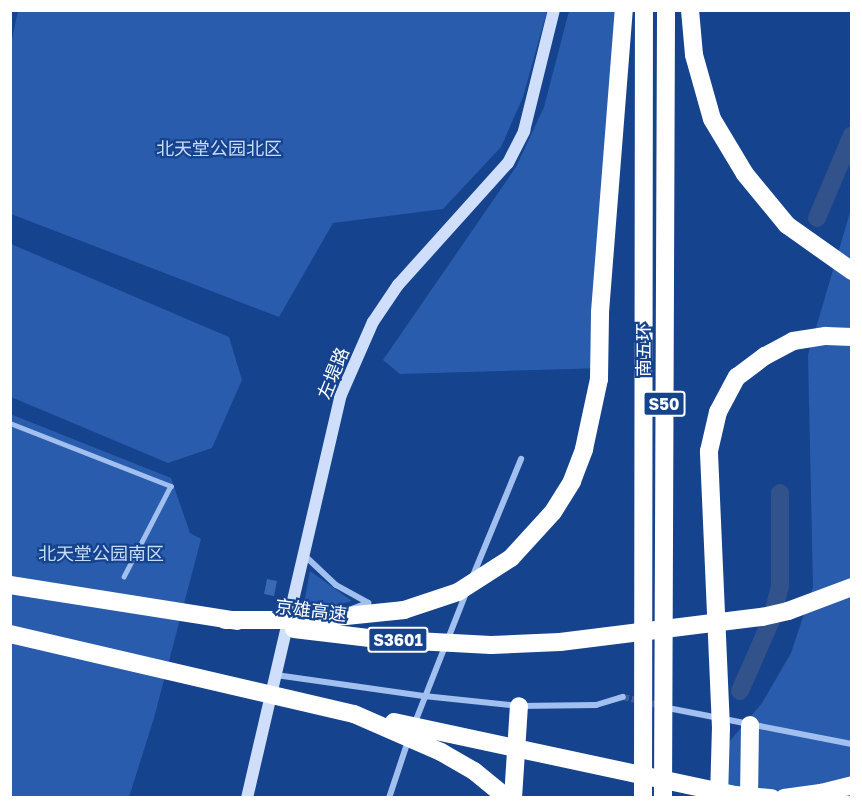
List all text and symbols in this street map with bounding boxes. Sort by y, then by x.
park label: 北天堂公园北区 [156,137,282,159]
street label: 南五环 [632,323,654,377]
street label: 左堤路 [313,344,353,402]
road number: S50 [642,391,686,417]
park label: 北天堂公园南区 [38,542,164,564]
street label: 京雄高速 [274,595,348,625]
road number: S3601 [366,627,430,653]

